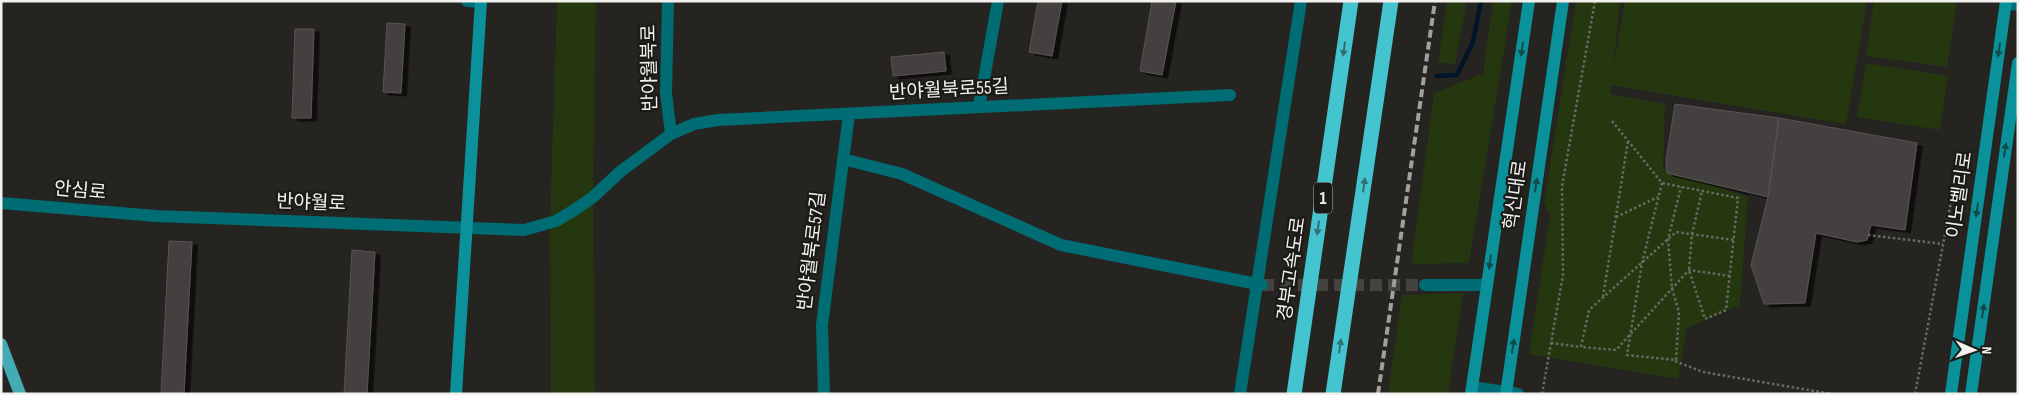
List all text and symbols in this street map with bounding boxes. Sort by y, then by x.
street label: 반야월북로 [638,24,662,112]
one-way arrow [1340,42,1348,58]
one-way arrow [1518,42,1526,58]
one-way arrow [1995,42,2003,58]
street label: 반야월북로55길 [888,75,1010,105]
one-way arrow [2002,142,2010,158]
street label: 이노벨리로 [1943,150,1977,240]
street label: 혁신대로 [1500,159,1532,231]
one-way arrow [1360,176,1368,192]
one-way arrow [1533,176,1541,192]
street label: 안심로 [53,177,107,205]
road number: 1 [1314,182,1332,214]
street label: 반야월로 [276,190,346,216]
street label: 반야월북로57길 [793,190,831,312]
one-way arrow [1972,203,1980,219]
street label: 경부고속도로 [1273,215,1311,323]
one-way arrow [1314,220,1322,236]
one-way arrow [1486,254,1494,270]
one-way arrow [1979,302,1987,318]
north arrow [1949,325,1999,375]
one-way arrow [1336,337,1344,353]
one-way arrow [1509,337,1517,353]
text: N [1978,346,1995,354]

